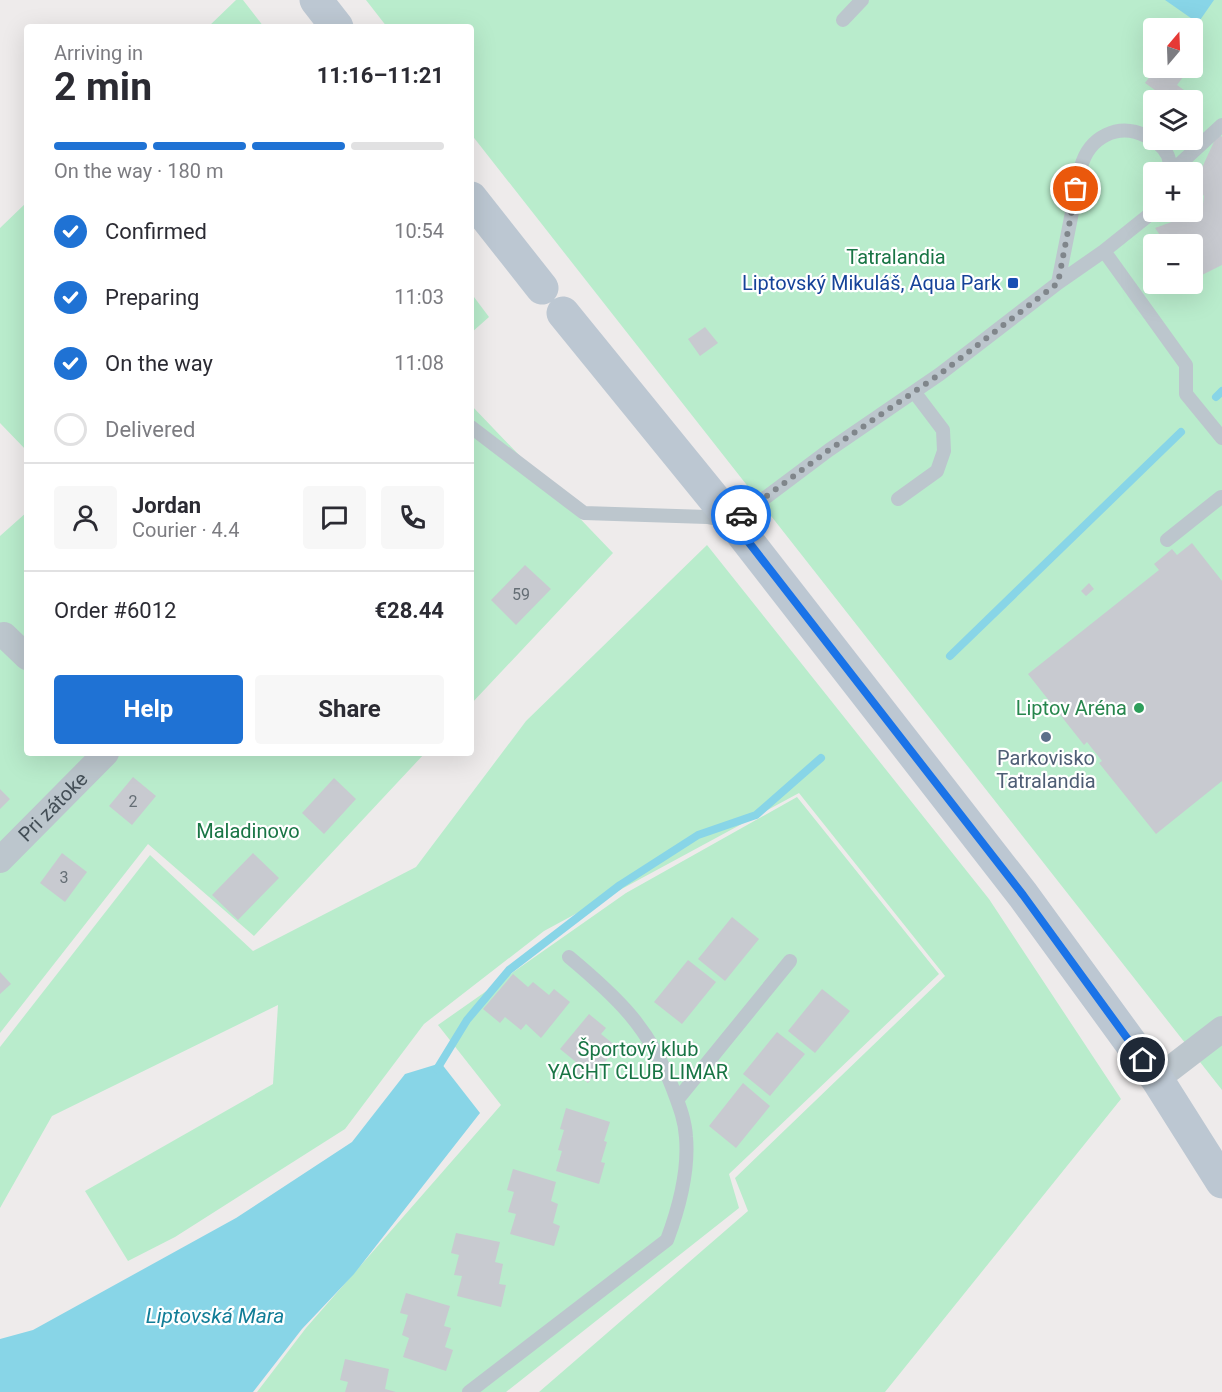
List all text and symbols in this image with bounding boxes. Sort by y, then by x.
north arrow [1143,18,1203,78]
map controls [1143,18,1203,294]
text: Arriving in [54,41,143,65]
text: 11:16–11:21 [317,63,444,88]
text: 2 min [54,64,152,110]
button: layers [1143,90,1203,150]
text: On the way · 180 m [54,159,223,183]
button: + [1143,162,1203,222]
pin [1050,163,1101,214]
icon: bag [1059,172,1092,205]
icon: check [54,215,87,248]
text: Confirmed [105,219,207,244]
text: 10:54 [394,219,444,243]
button: − [1143,234,1203,294]
park label: Tatralandia [846,245,946,269]
place label: Liptovský Mikuláš, Aqua Park [742,271,1002,295]
marker: Liptovský Mikuláš, Aqua Park [1006,276,1020,290]
icon: check [54,281,87,314]
text: Preparing [105,285,199,310]
text: 11:03 [394,285,444,309]
icon: check [54,347,87,380]
text: On the way [105,351,213,376]
text: 11:08 [394,351,444,375]
text: Delivered [105,417,195,442]
courier [711,485,771,545]
button: person [54,486,117,549]
button: chat [303,486,366,549]
button: phone [381,486,444,549]
text: Jordan [132,493,201,518]
icon: car [725,499,758,532]
text: Courier · 4.4 [132,518,239,542]
house number: 59 [512,585,530,604]
text: Order #6012 [54,598,176,623]
text: €28.44 [375,598,444,623]
button: Help [54,675,243,744]
button: Share [255,675,444,744]
place label: Liptov Aréna [1016,696,1127,720]
marker: Liptov Aréna [1132,701,1146,715]
marker: Parkovisko Tatralandia [1039,730,1053,744]
place label: Parkovisko Tatralandia [996,746,1096,793]
street label: Pri zátoke [13,767,92,847]
house number: 2 [129,792,138,811]
park label: Maladinovo [196,819,300,843]
house number: 3 [60,868,69,887]
pin [1117,1034,1168,1085]
park label: Športový klub YACHT CLUB LIMAR [548,1037,728,1084]
icon: home [1126,1043,1159,1076]
water label: Liptovská Mara [146,1304,284,1328]

